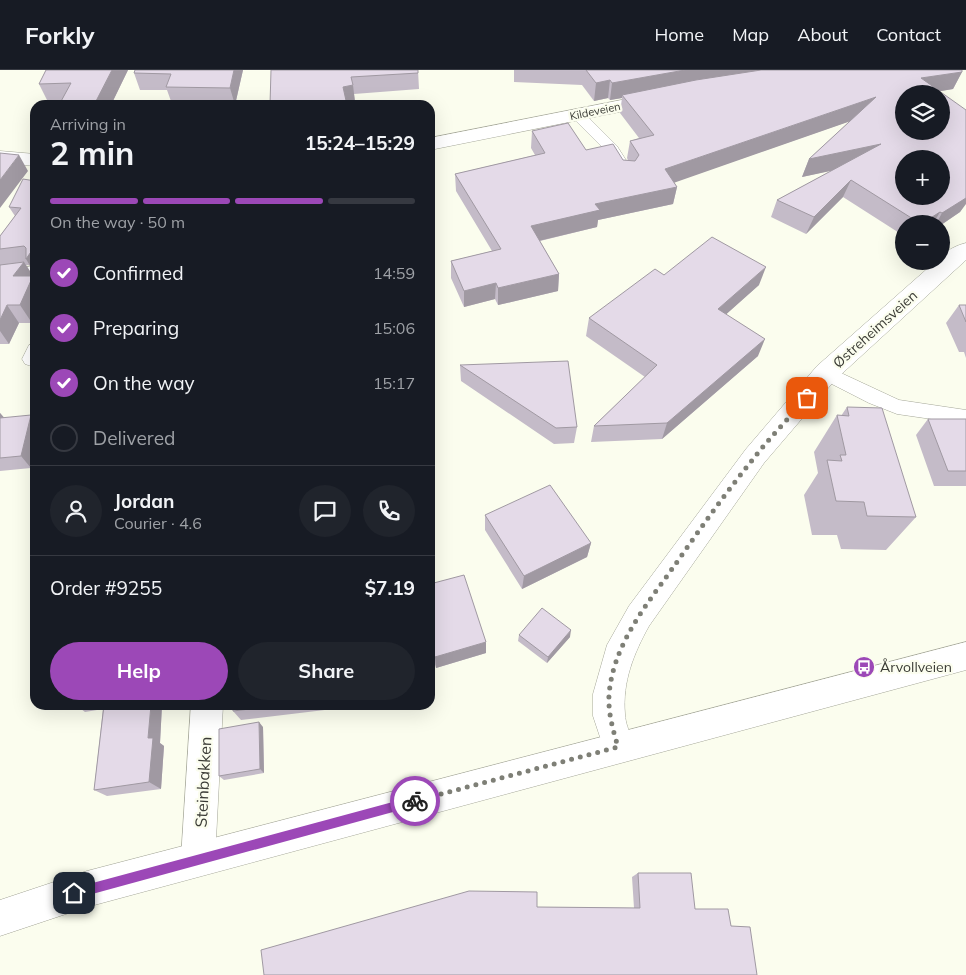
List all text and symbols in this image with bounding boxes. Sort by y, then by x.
text: Forkly [25,20,94,50]
text: Home [654,23,704,46]
text: Map [732,23,769,46]
text: About [797,23,848,46]
text: Contact [876,23,941,46]
map controls [895,85,950,270]
button: layers [895,85,950,140]
street label: Kildeveien [568,99,622,123]
text: Arriving in [50,114,126,134]
text: 15:24–15:29 [305,131,415,155]
text: 2 min [50,133,134,173]
button: + [895,150,950,205]
text: On the way · 50 m [50,212,185,232]
button: − [895,215,950,270]
icon: check [50,259,78,287]
text: Confirmed [93,261,184,285]
text: 14:59 [373,263,415,283]
street label: Østreheimsveien [829,286,921,372]
icon: check [50,314,78,342]
text: Preparing [93,316,179,340]
text: 15:06 [373,318,415,338]
icon: check [50,369,78,397]
text: On the way [93,371,195,395]
text: 15:17 [373,373,415,393]
pin [786,377,828,419]
icon: bag [793,384,821,412]
text: Delivered [93,426,175,450]
button: person [50,485,102,537]
button: chat [299,485,351,537]
button: phone [363,485,415,537]
text: Jordan [114,489,174,513]
text: Courier · 4.6 [114,513,202,533]
text: Order #9255 [50,576,162,600]
text: $7.19 [365,576,415,600]
button: Help [50,642,228,700]
button: Share [238,642,415,700]
bus stop icon: Årvollveien [852,655,876,679]
place label: Årvollveien [880,658,952,676]
street label: Steinbakken [191,736,215,828]
courier [390,776,440,826]
icon: bike [401,787,429,815]
pin [53,872,95,914]
icon: home [60,879,88,907]

